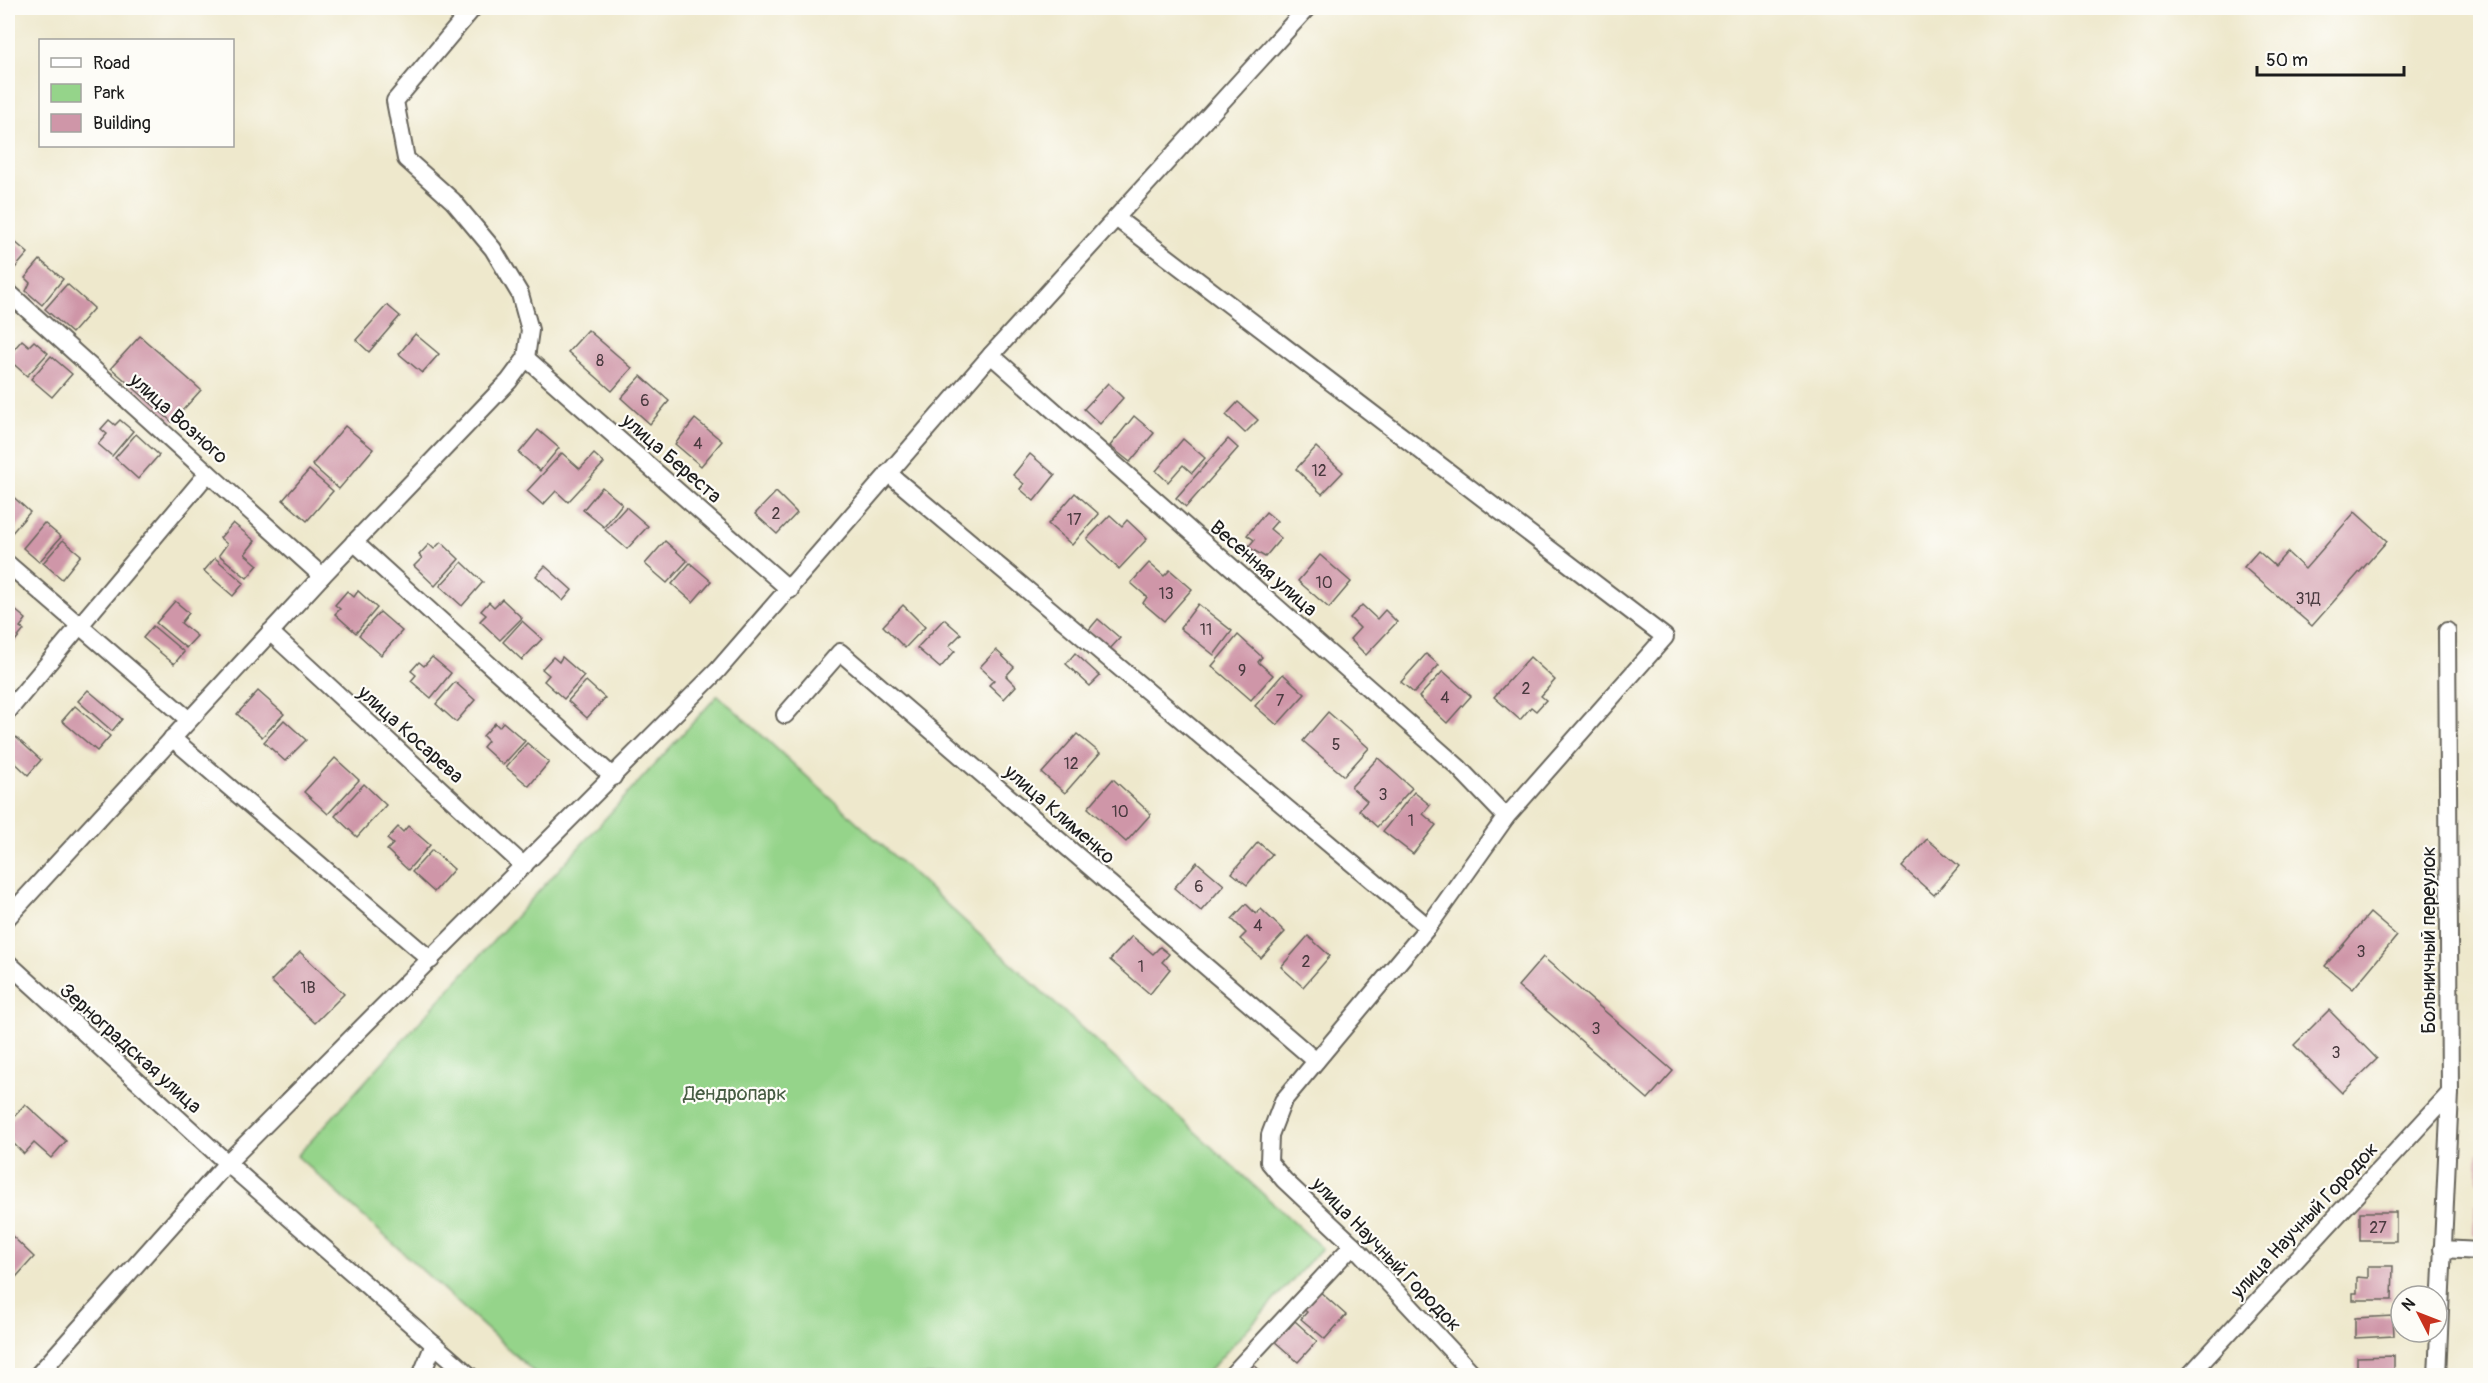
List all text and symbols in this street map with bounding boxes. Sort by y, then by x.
legend [39,39,234,147]
scale bar [2257,39,2404,77]
text: 50 m [2266,49,2308,72]
text: Road [93,52,130,75]
text: Park [93,82,125,105]
text: Building [93,112,151,135]
house number: 8 [596,351,604,371]
street label: улица Возного [123,367,233,469]
house number: 6 [640,391,650,411]
street label: улица Береста [616,407,727,509]
house number: 4 [693,434,703,454]
house number: 12 [1311,461,1327,481]
house number: 2 [772,504,781,524]
house number: 17 [1067,510,1082,530]
street label: Весенняя улица [1205,515,1322,622]
house number: 10 [1315,573,1333,593]
house number: 13 [1158,584,1174,604]
house number: 31Д [2296,589,2321,609]
house number: 11 [1200,620,1212,640]
house number: 9 [1238,661,1246,681]
street label: улица Косарева [352,679,469,789]
house number: 2 [1522,679,1531,699]
house number: 4 [1440,688,1450,708]
house number: 7 [1276,691,1285,711]
house number: 5 [1332,735,1340,755]
house number: 12 [1063,754,1079,774]
street label: улица Клименко [998,759,1121,870]
house number: 3 [1379,785,1388,805]
house number: 10 [1111,802,1129,822]
house number: 1 [1408,811,1414,831]
street label: Больничный переулок [2416,846,2441,1034]
house number: 6 [1194,877,1204,897]
house number: 4 [1253,916,1263,936]
house number: 3 [2357,942,2366,962]
house number: 2 [1302,952,1311,972]
house number: 1 [1138,957,1144,977]
street label: Зерноградская улица [54,978,207,1119]
house number: 1В [300,978,316,998]
house number: 3 [1592,1019,1601,1039]
house number: 3 [2332,1043,2341,1063]
park label: Дендропарк [682,1081,787,1106]
street label: улица Научный Городок [2225,1137,2383,1305]
street label: улица Научный Городок [1306,1171,1467,1337]
house number: 27 [2369,1218,2387,1238]
north arrow [2389,1284,2449,1344]
text: N [2398,1294,2420,1315]

